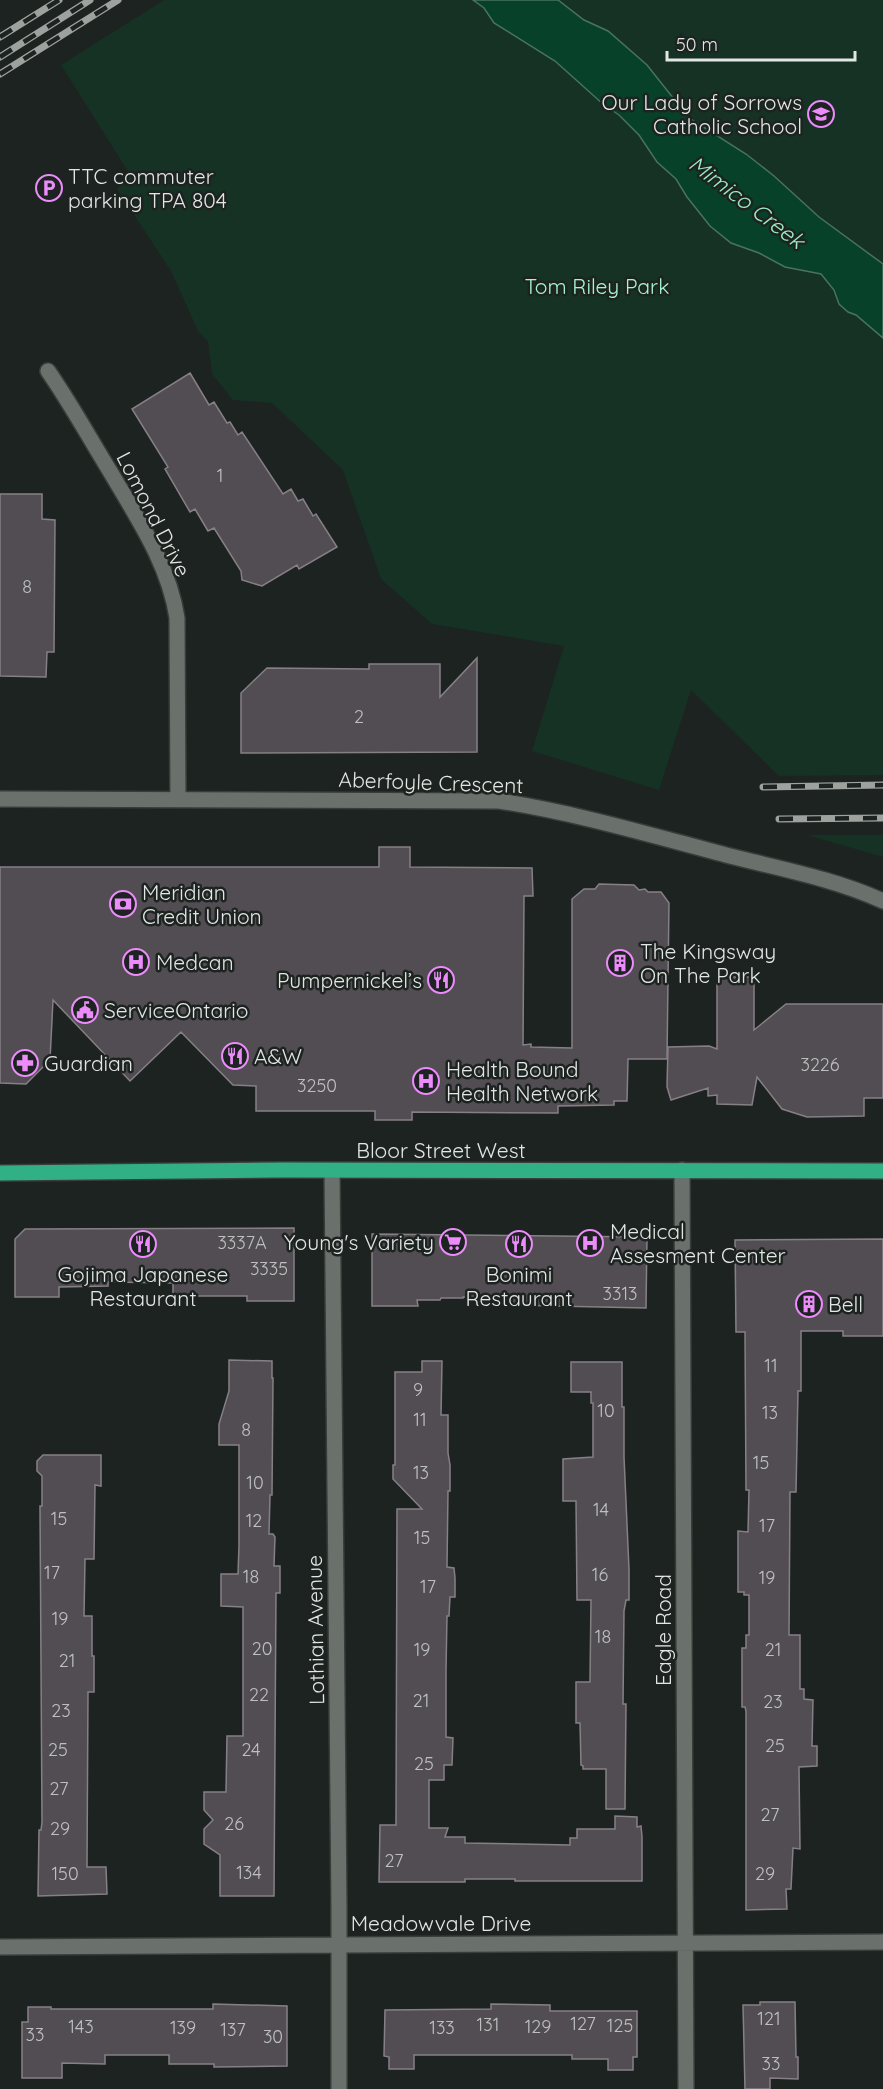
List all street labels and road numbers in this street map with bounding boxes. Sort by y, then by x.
street label: Lomond Drive [111,447,197,581]
street label: Aberfoyle Crescent [338,766,524,798]
street label: Bloor Street West [356,1137,526,1163]
street label: Lothian Avenue [301,1555,329,1705]
street label: Eagle Road [650,1574,676,1686]
street label: Meadowvale Drive [351,1910,531,1936]

